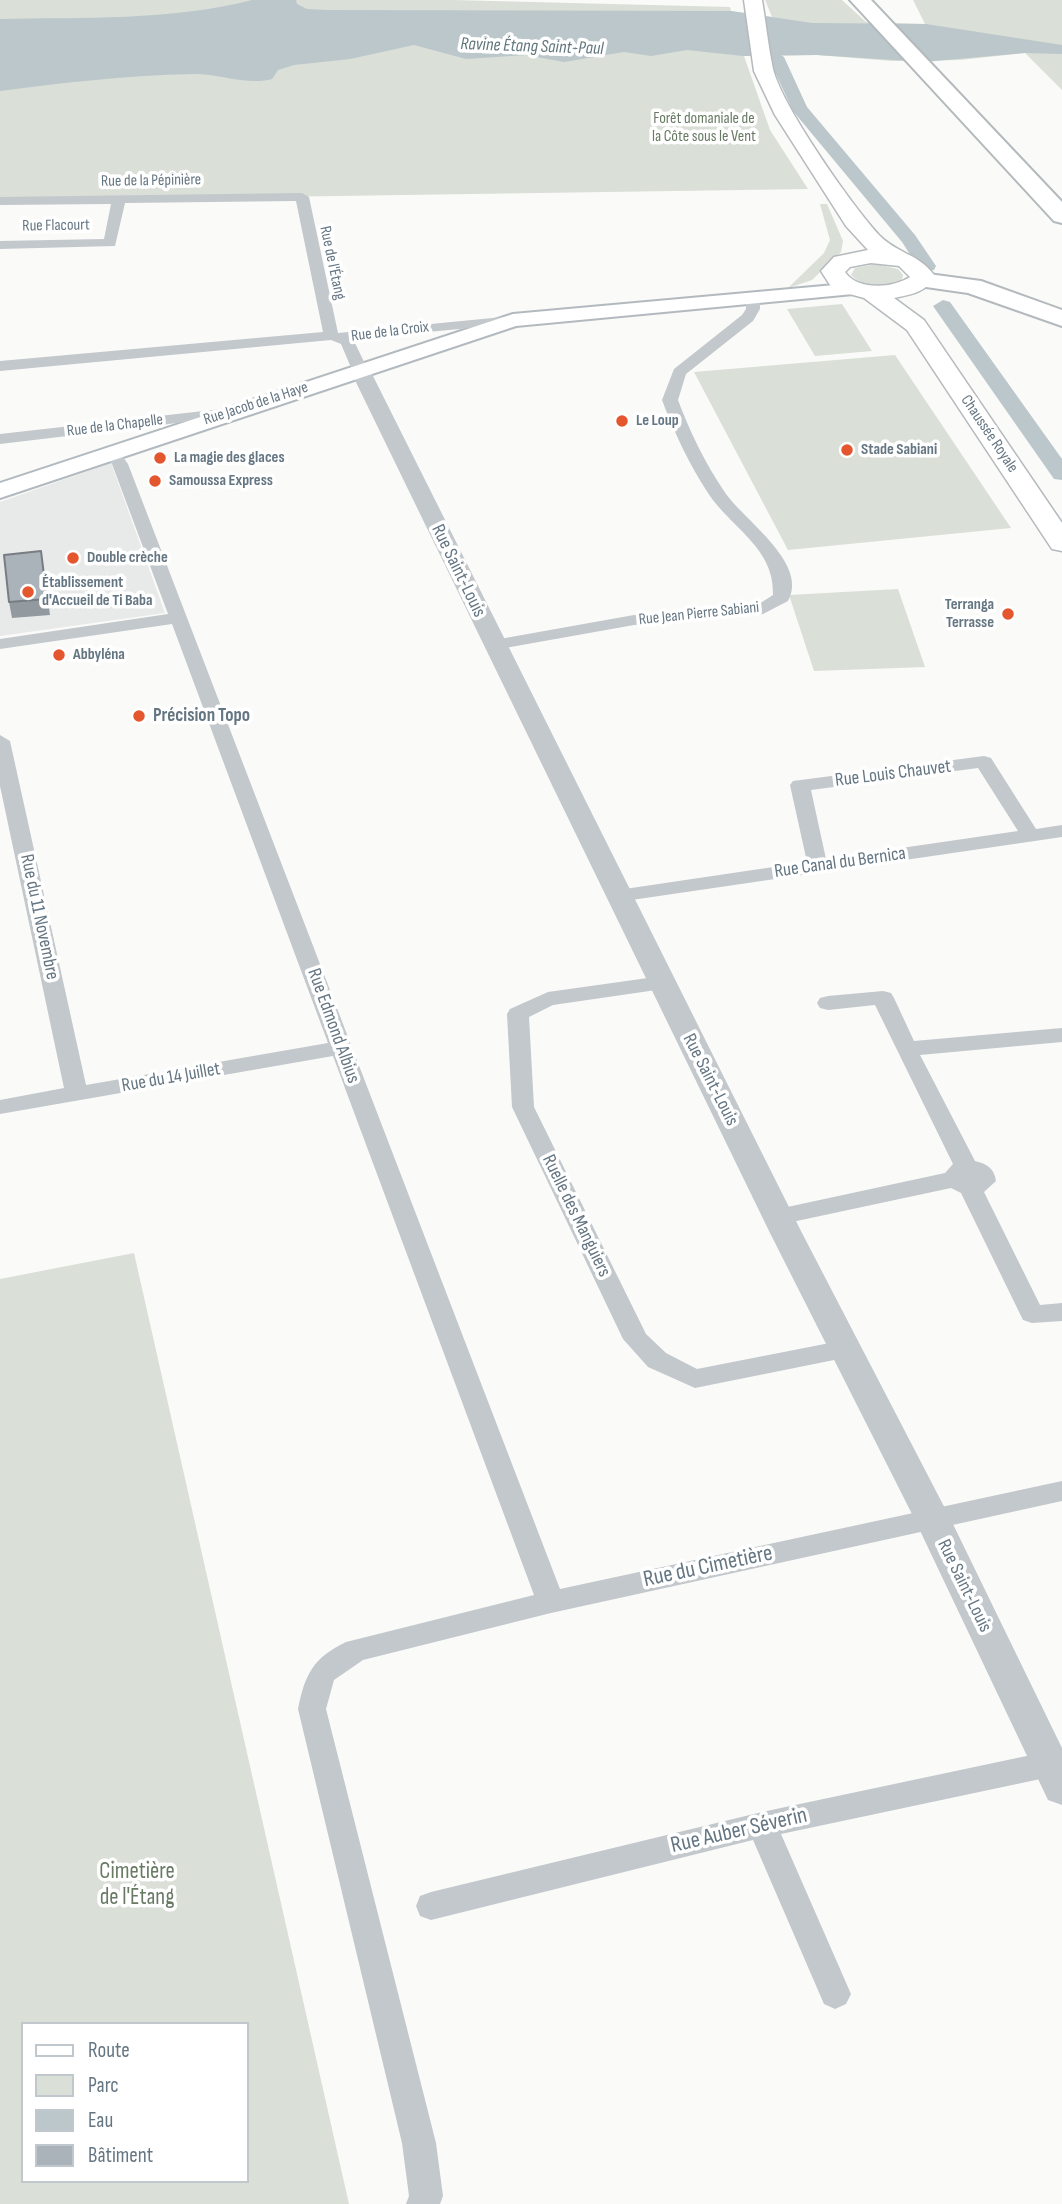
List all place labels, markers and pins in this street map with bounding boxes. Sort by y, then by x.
place label: Le Loup [636,411,679,431]
marker: Le Loup [614,413,630,429]
place label: Stade Sabiani [861,440,937,460]
marker: Stade Sabiani [839,442,855,458]
place label: La magie des glaces [174,448,285,468]
marker: La magie des glaces [152,450,168,466]
place label: Samoussa Express [169,471,273,491]
marker: Samoussa Express [147,473,163,489]
place label: Double crèche [87,548,168,568]
marker: Double crèche [65,550,81,566]
place label: Établissement d'Accueil de Ti Baba [42,573,153,611]
marker: Établissement d'Accueil de Ti Baba [20,584,36,600]
place label: Terranga Terrasse [945,595,994,633]
marker: Terranga Terrasse [1000,606,1016,622]
place label: Abbyléna [73,645,125,665]
marker: Abbyléna [51,647,67,663]
place label: Précision Topo [153,705,250,727]
marker: Précision Topo [131,708,147,724]

